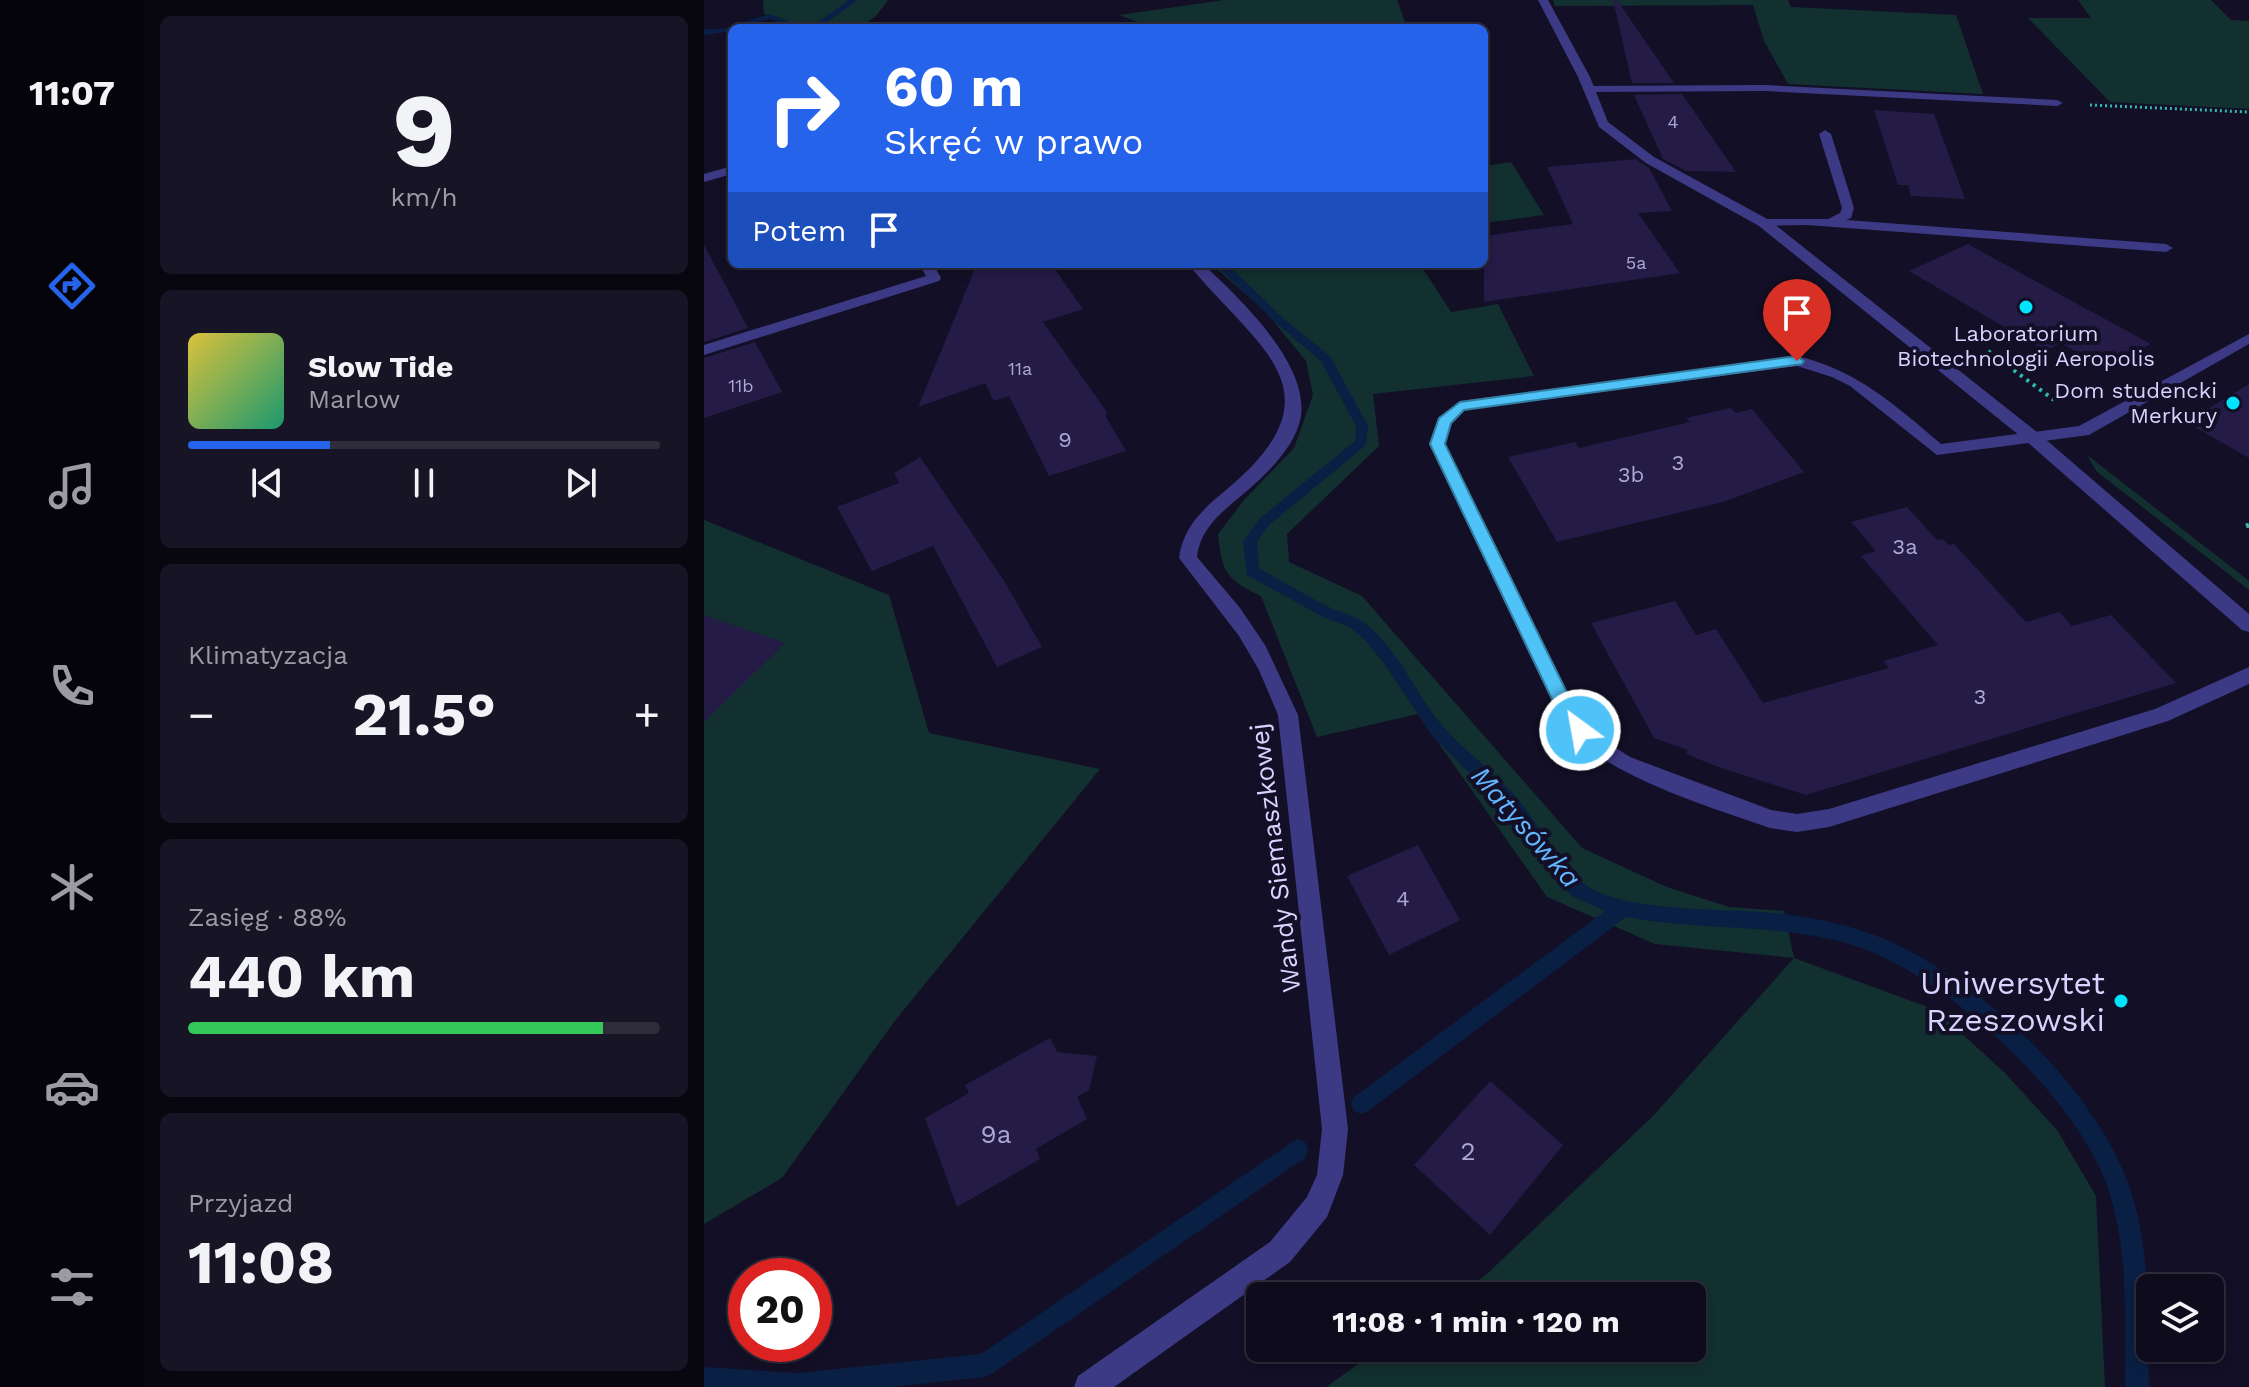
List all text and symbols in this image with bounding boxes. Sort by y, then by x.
text: 60 m [884,54,1023,120]
icon: right [752,56,856,160]
text: 9 [392,69,456,191]
text: 11:07 [29,72,115,114]
house number: 4 [1668,111,1679,132]
text: Skręć w prawo [884,121,1143,163]
text: km/h [391,182,457,212]
icon: arrive [862,208,906,252]
text: Potem [752,213,846,248]
house number: 5a [1626,252,1646,273]
icon: directions [44,258,100,314]
pin [1763,279,1831,361]
icon: arrive [1775,291,1819,335]
marker: Laboratorium Biotechnologii Aeropolis [2017,298,2035,316]
place label: Laboratorium Biotechnologii Aeropolis [1897,321,2155,371]
text: Slow Tide [308,349,453,384]
house number: 11a [1008,358,1032,379]
house number: 11b [728,375,754,396]
place label: Dom studencki Merkury [2054,378,2218,428]
text: Marlow [308,384,400,414]
marker: Dom studencki Merkury [2224,394,2242,412]
house number: 9 [1058,427,1072,452]
house number: 3 [1672,450,1684,475]
icon: music [44,458,100,514]
icon: previous [245,461,289,505]
icon: pause [402,461,446,505]
icon: next [559,461,603,505]
house number: 3b [1618,462,1644,487]
house number: 3a [1892,534,1918,559]
text: Klimatyzacja [188,640,348,670]
icon: phone [44,658,100,714]
text: 21.5° [352,679,496,750]
house number: 3 [1974,684,1986,709]
position arrow [1538,688,1622,772]
text: − [188,689,215,741]
text: + [633,689,660,741]
street label: Wandy Siemaszkowej [1244,722,1306,994]
water label: Matysówka [1464,760,1588,894]
icon: climate [44,859,100,915]
house number: 4 [1396,886,1410,911]
text: Zasięg · 88% [188,902,346,932]
text: 440 km [188,941,415,1012]
place label: Uniwersytet Rzeszowski [1920,964,2105,1039]
marker: Uniwersytet Rzeszowski [2112,992,2130,1010]
icon: car [44,1059,100,1115]
house number: 9a [981,1119,1012,1149]
house number: 2 [1460,1136,1476,1166]
text: Przyjazd [188,1188,293,1218]
text: 11:08 [188,1227,334,1298]
speed limit sign: 20 [728,1258,832,1362]
icon: filters [44,1259,100,1315]
map controls [2136,1274,2224,1362]
button: layers [2136,1274,2224,1362]
text: 11:08 · 1 min · 120 m [1332,1304,1620,1339]

